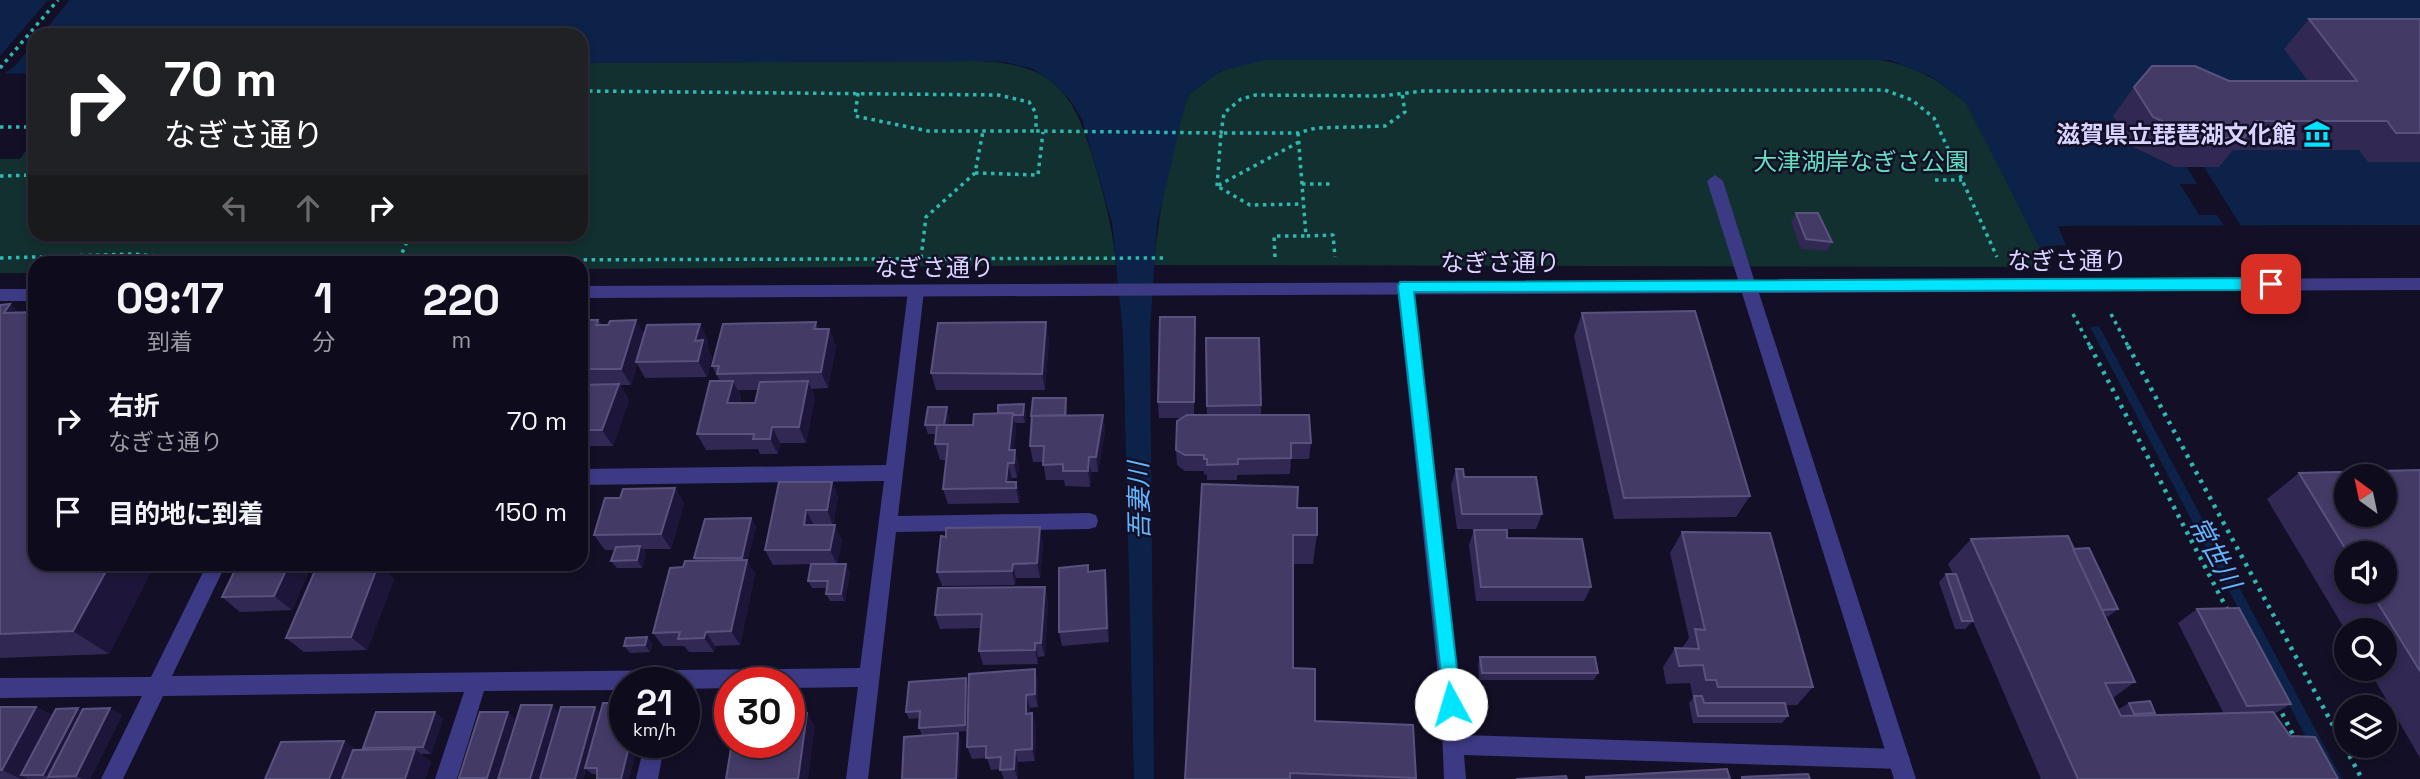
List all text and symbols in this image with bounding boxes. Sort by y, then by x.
text: 70 m [164,48,277,110]
icon: right [49,56,140,147]
text: なぎさ通り [164,115,324,155]
place label: 滋賀県立琵琶湖文化館 [2056,119,2296,150]
museum icon: 滋賀県立琵琶湖文化館 [2302,119,2332,149]
park label: 大津湖岸なぎさ公園 [1753,146,1969,177]
icon: left [216,189,254,227]
icon: ahead [289,189,327,227]
icon: right [362,189,400,227]
street label: なぎさ通り [2007,245,2127,276]
street label: なぎさ通り [1440,247,1560,278]
street label: なぎさ通り [874,252,994,283]
pin [2241,254,2301,314]
icon: arrive [2252,265,2290,303]
text: 09:17 [116,272,224,325]
text: 1 [314,272,333,325]
text: 220 [423,274,500,327]
text: m [452,325,471,355]
text: 到着 [147,327,193,357]
text: 分 [312,327,335,357]
text: 右折 [108,389,160,423]
icon: right [49,402,87,440]
text: 70 m [507,404,567,438]
text: なぎさ通り [108,427,223,457]
water label: 吾妻川 [1121,459,1157,540]
north arrow [2334,464,2398,527]
map controls [2334,464,2397,758]
icon: arrive [49,493,87,531]
text: 150 m [495,495,567,529]
text: 目的地に到着 [108,497,264,531]
water label: 常世川 [2182,511,2250,598]
button: sound [2334,541,2397,604]
button: search [2334,618,2397,681]
speed limit sign: 30 [714,667,805,758]
position arrow [1414,667,1488,741]
text: 21 [636,681,673,725]
button: layers [2334,695,2397,758]
text: km/h [633,718,676,741]

